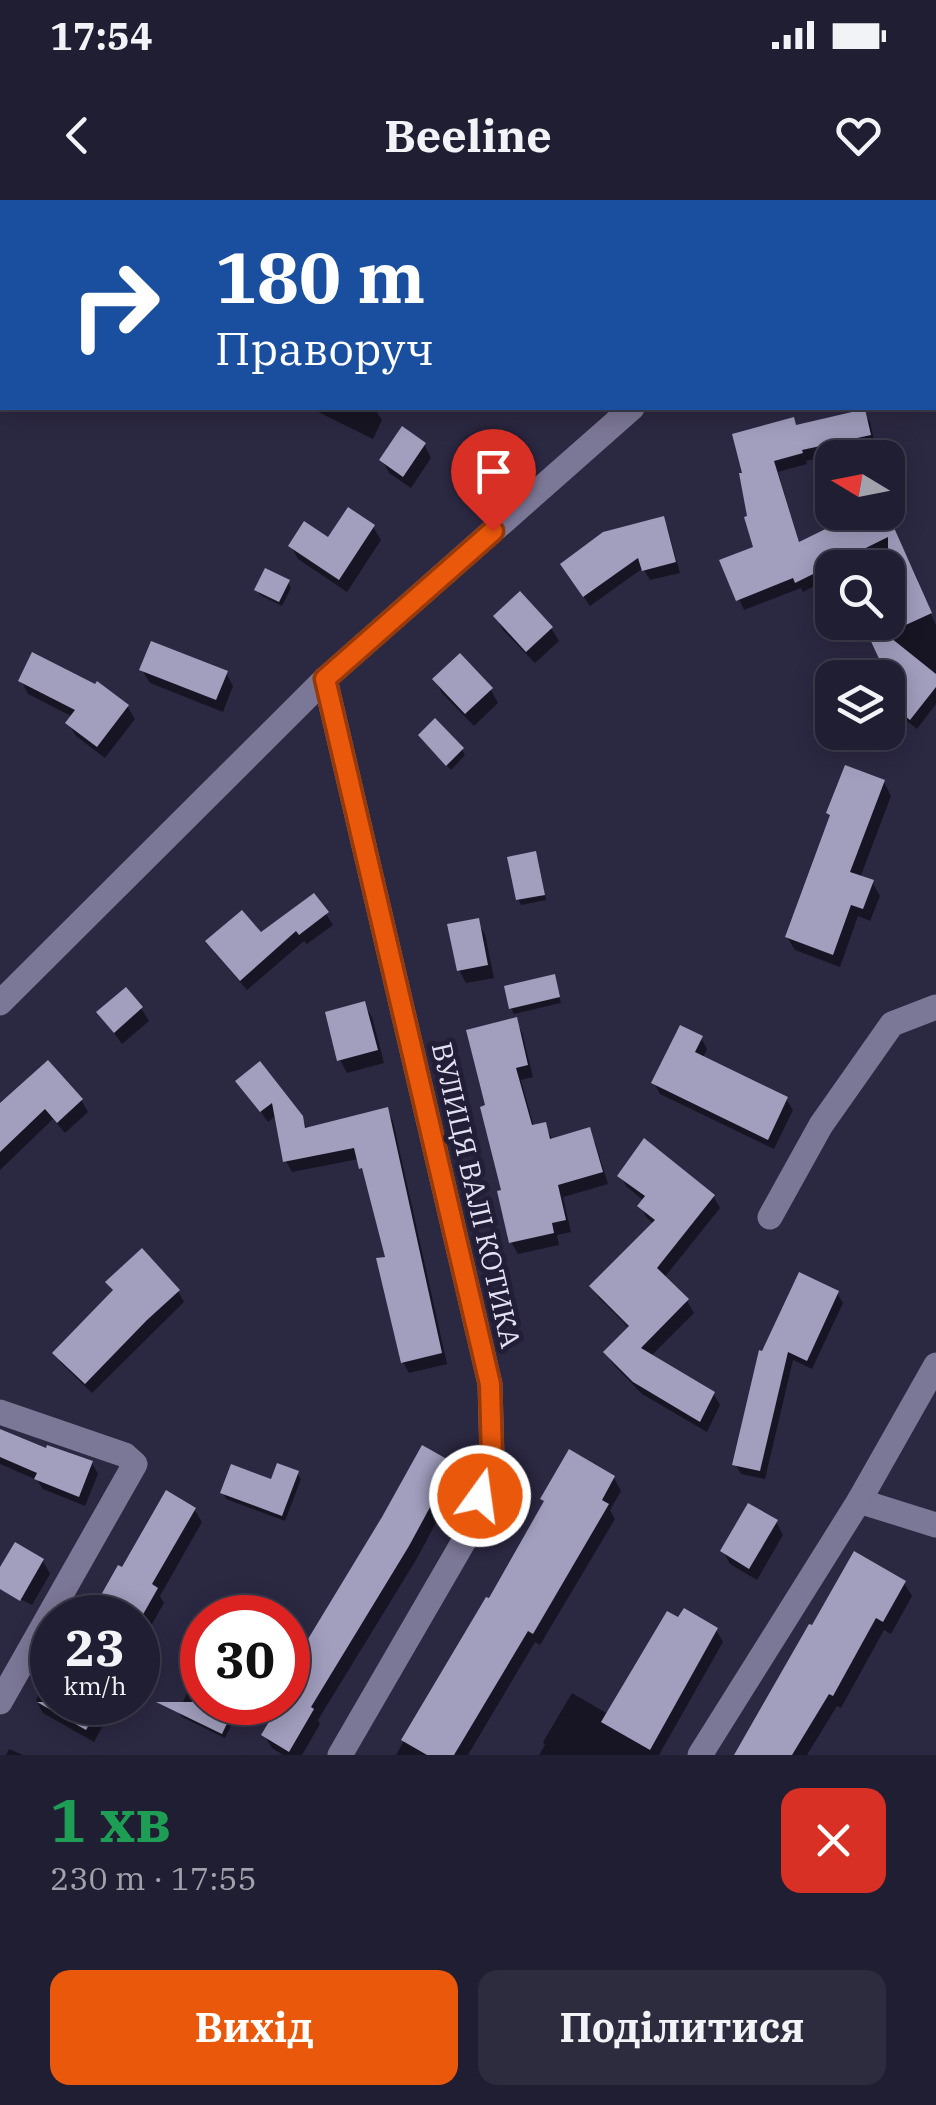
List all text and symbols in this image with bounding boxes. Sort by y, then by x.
text: 17:54 [50,11,153,60]
text: Beeline [384,106,552,164]
icon: back [50,108,105,163]
icon: heart [831,108,886,163]
text: 180 m [215,231,425,322]
icon: right [50,240,180,370]
text: Праворуч [215,319,434,377]
pin [451,429,536,532]
north arrow [815,440,905,530]
map controls [815,440,905,750]
icon: arrive [466,444,521,499]
button: search [815,550,905,640]
button: layers [815,660,905,750]
street label: ВУЛИЦЯ ВАЛІ КОТИКА [424,1039,530,1351]
position arrow [428,1444,532,1548]
speed limit sign: 30 [180,1595,310,1725]
text: 23 [65,1615,125,1680]
text: km/h [63,1669,127,1702]
text: 1 хв [50,1780,171,1859]
button: close [781,1788,886,1893]
text: 230 m · 17:55 [50,1857,257,1899]
button: Вихід [50,1970,458,2085]
button: Поділитися [478,1970,886,2085]

